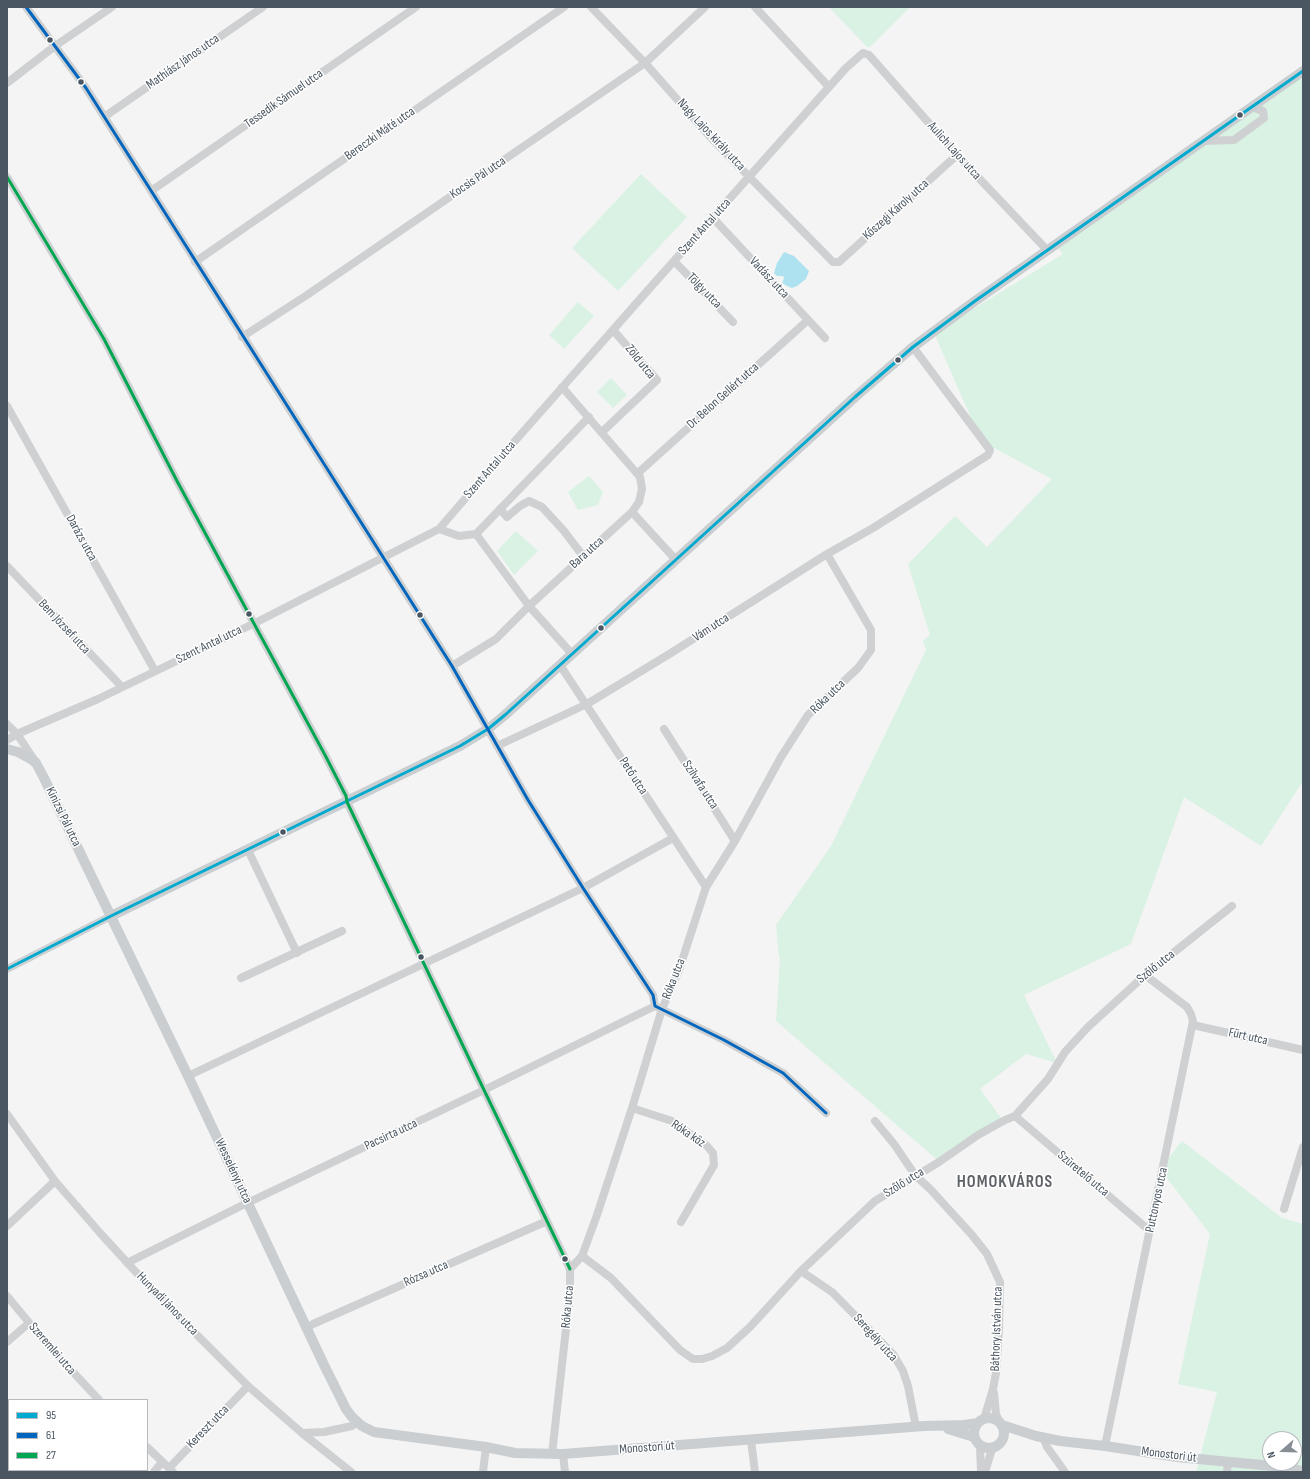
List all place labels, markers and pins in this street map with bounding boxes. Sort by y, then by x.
unlabelled marker [45,35,55,45]
unlabelled marker [76,77,86,87]
unlabelled marker [1235,110,1245,120]
unlabelled marker [893,355,903,365]
unlabelled marker [244,609,254,619]
unlabelled marker [415,610,425,620]
unlabelled marker [596,623,606,633]
unlabelled marker [278,827,288,837]
unlabelled marker [416,952,426,962]
unlabelled marker [560,1254,570,1264]

